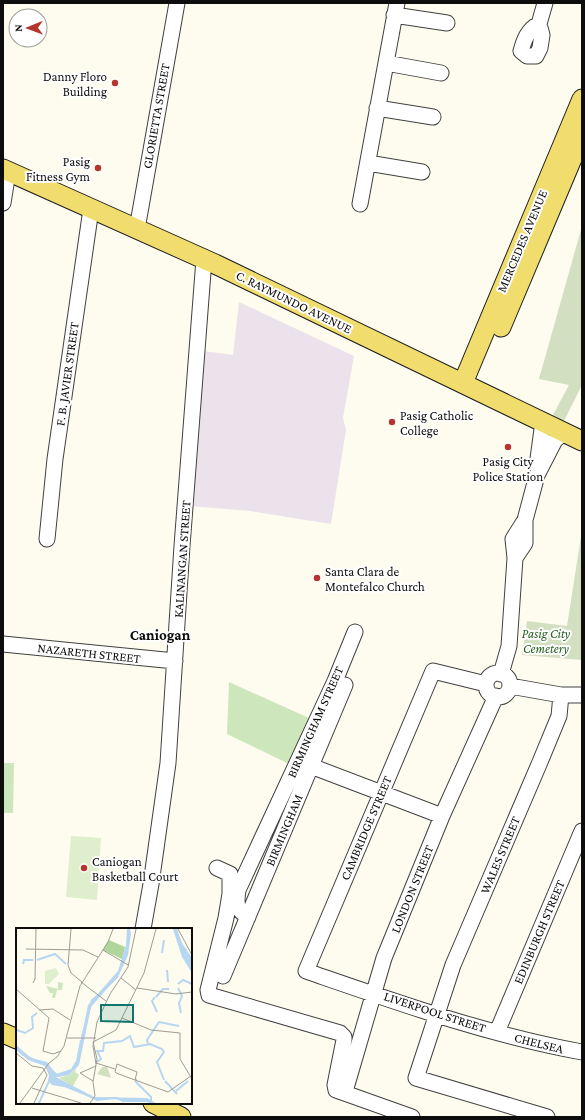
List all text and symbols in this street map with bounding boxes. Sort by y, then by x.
north arrow [8,8,48,48]
text: N [12,24,24,32]
street label: GLORIETTA STREET [139,62,173,170]
place label: Danny Floro Building [43,69,108,99]
marker: Danny Floro Building [110,78,120,88]
place label: Pasig Fitness Gym [26,154,91,184]
marker: Pasig Fitness Gym [93,163,103,173]
street label: MERCEDES AVENUE [494,188,550,294]
street label: C. RAYMUNDO AVENUE [234,267,354,337]
street label: F. B. JAVIER STREET [52,321,82,427]
place label: Pasig Catholic College [400,408,474,438]
marker: Pasig Catholic College [387,417,397,427]
marker: Pasig City Police Station [503,442,513,452]
place label: Pasig City Police Station [473,454,543,484]
street label: KALINANGAN STREET [170,500,194,618]
place label: Santa Clara de Montefalco Church [325,564,425,594]
marker: Santa Clara de Montefalco Church [312,573,322,583]
park label: Pasig City Cemetery [522,626,571,656]
district label: Caniogan [130,627,191,643]
street label: NAZARETH STREET [37,640,141,666]
street label: BIRMINGHAM STREET [284,664,346,780]
street label: CAMBRIDGE STREET [337,774,395,882]
street label: BIRMINGHAM [262,792,306,868]
street label: WALES STREET [477,814,523,896]
street label: LONDON STREET [388,843,436,935]
place label: Caniogan Basketball Court [92,854,179,884]
marker: Caniogan Basketball Court [79,863,89,873]
street label: EDINBURGH STREET [510,878,568,986]
inset map [16,928,192,1104]
street label: LIVERPOOL STREET [382,988,488,1036]
street label: CHELSEA [513,1030,566,1056]

